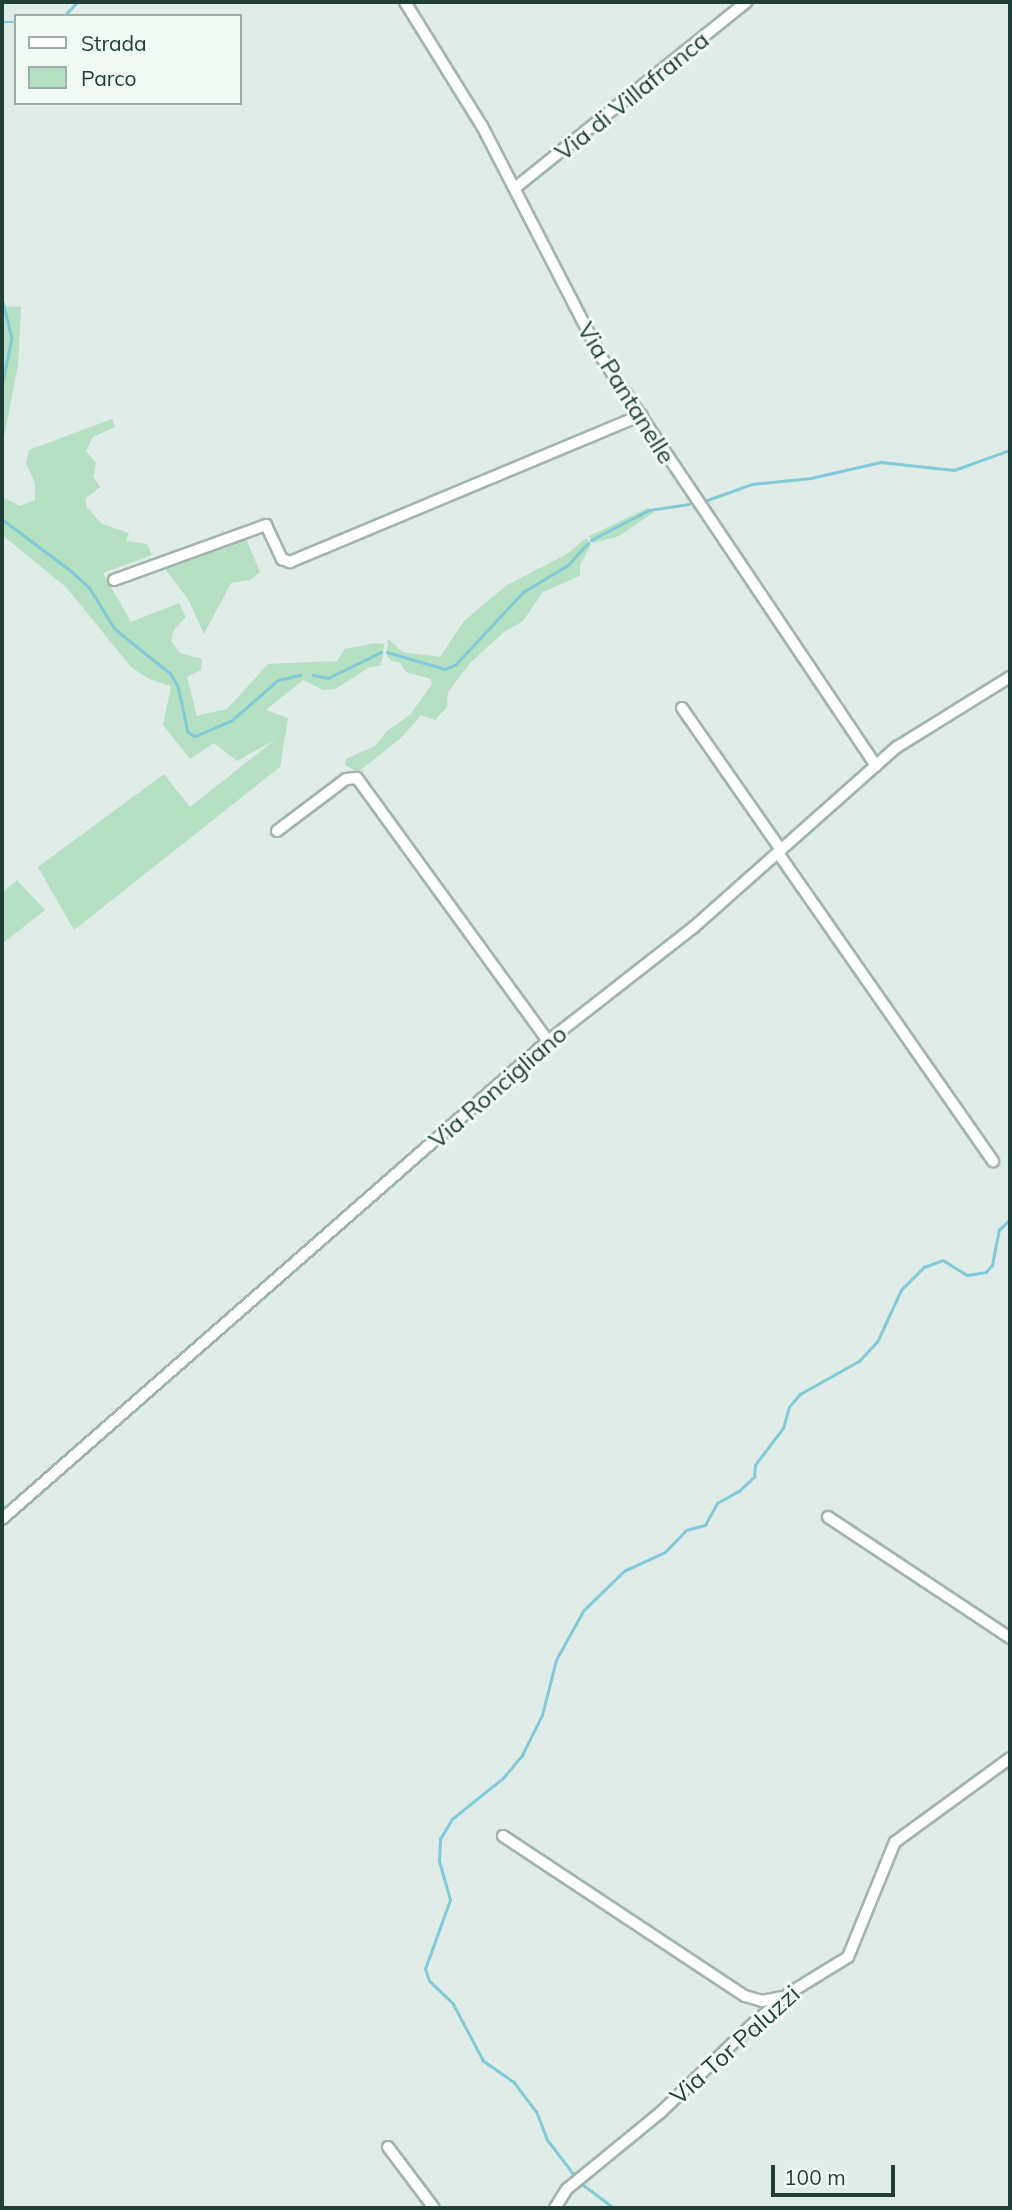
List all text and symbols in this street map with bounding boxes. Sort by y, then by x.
legend [14,14,242,105]
street label: Via di Villafranca [549,25,715,167]
text: Strada [81,30,147,56]
text: Parco [81,65,136,91]
street label: Via Pantanelle [571,317,681,469]
street label: Via Roncigliano [423,1019,573,1155]
street label: Via Tor Paluzzi [664,1979,806,2111]
scale bar [774,2150,898,2194]
text: 100 m [784,2164,846,2190]

